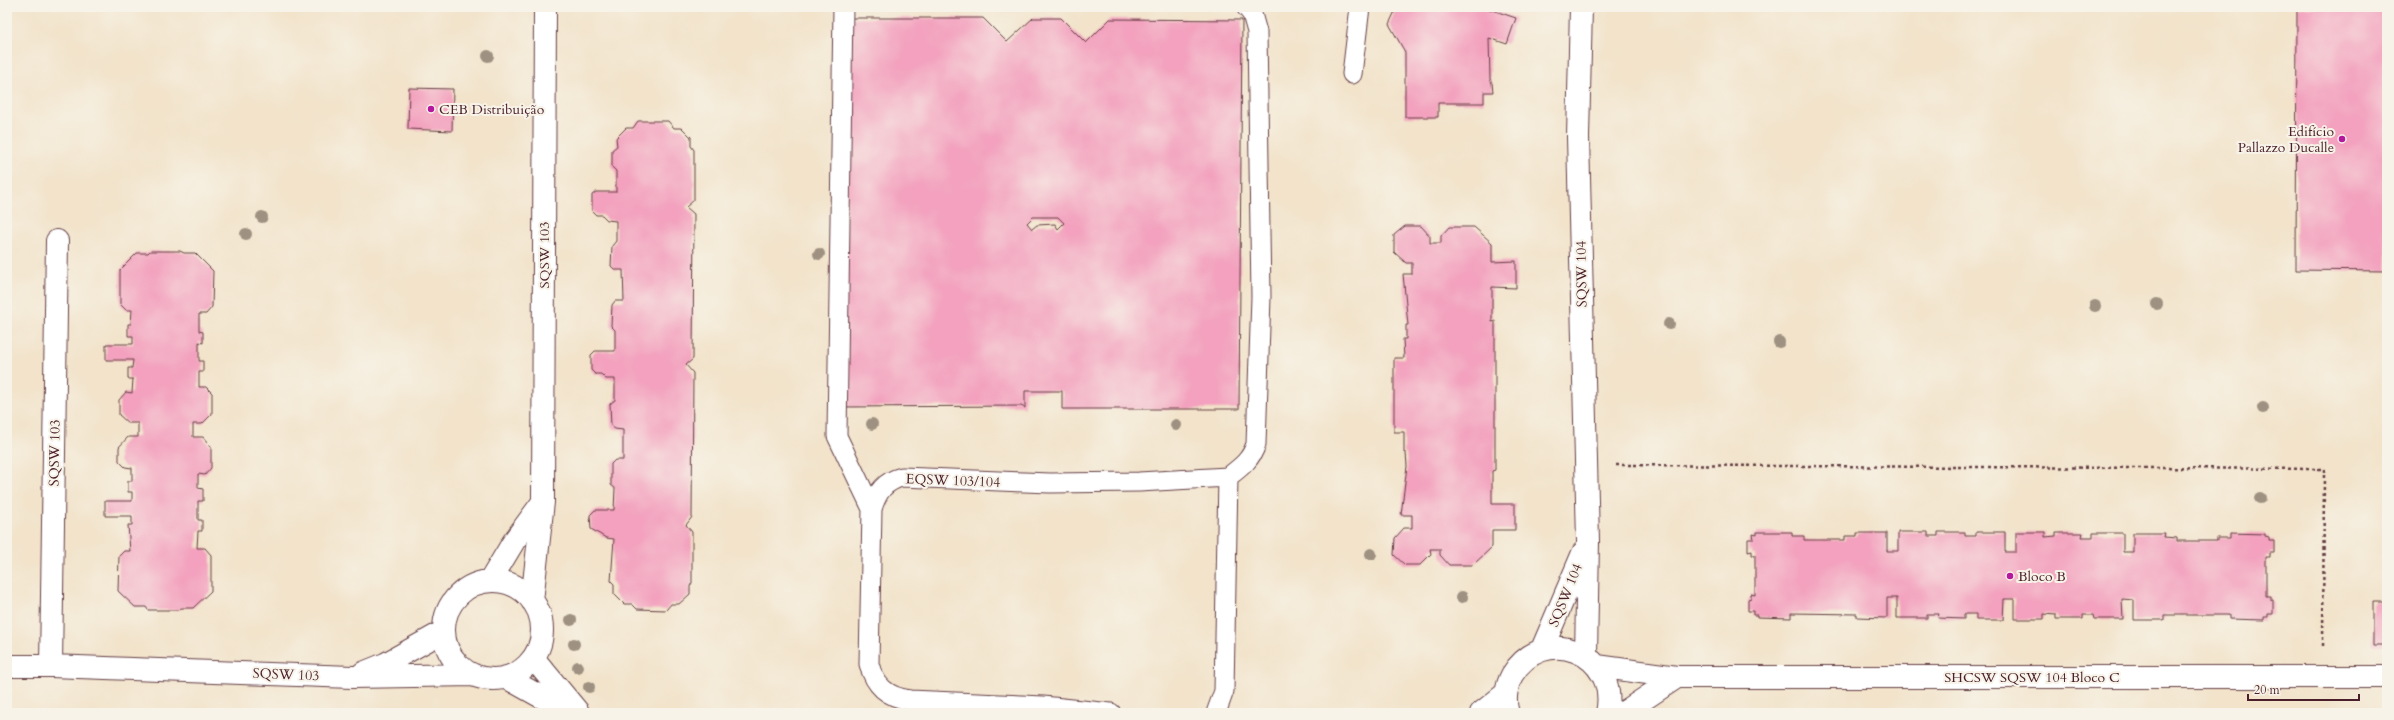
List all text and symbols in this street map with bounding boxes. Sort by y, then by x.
place label: CEB Distribuição [439,100,545,119]
marker: CEB Distribuição [426,104,436,114]
place label: Edifício Pallazzo Ducalle [2238,122,2334,157]
marker: Edifício Pallazzo Ducalle [2337,134,2347,144]
street label: SQSW 103 [535,222,554,288]
street label: SQSW 104 [1571,240,1592,308]
street label: SQSW 103 [44,419,65,487]
street label: EQSW 103/104 [905,469,1001,492]
street label: SQSW 104 [1544,561,1587,630]
place label: Bloco B [2018,567,2066,586]
marker: Bloco B [2005,571,2015,581]
street label: SQSW 103 [252,664,320,685]
street label: SHCSW SQSW 104 Bloco C [1944,668,2120,687]
scale bar [2248,676,2359,702]
text: 20 m [2254,682,2281,698]

